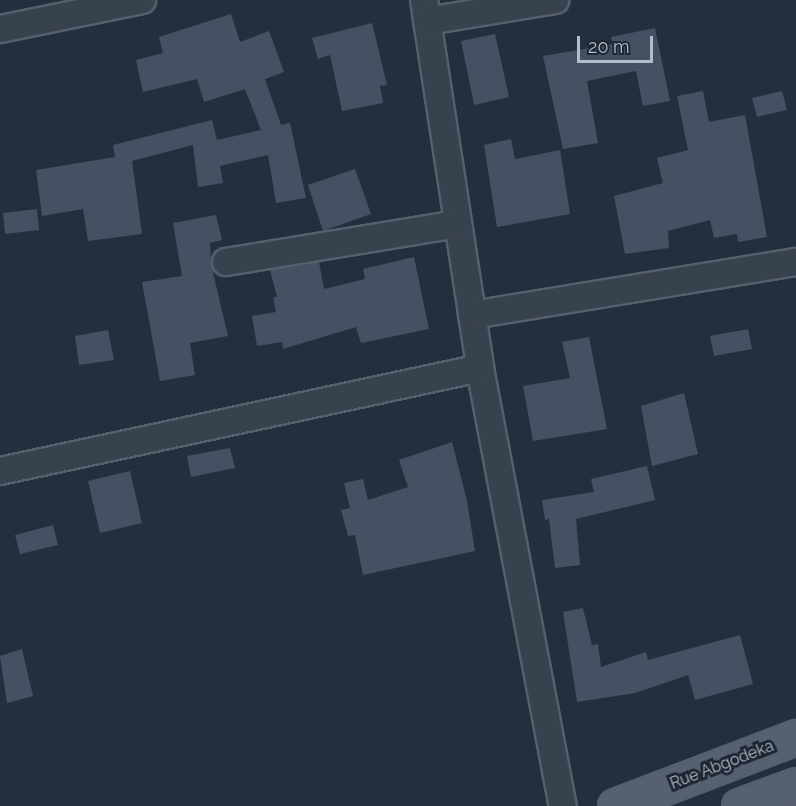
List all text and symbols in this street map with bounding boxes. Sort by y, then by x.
scale bar [580,24,656,62]
text: 20 m [588,36,630,57]
street label: Rue Abgodeka [667,736,777,794]

